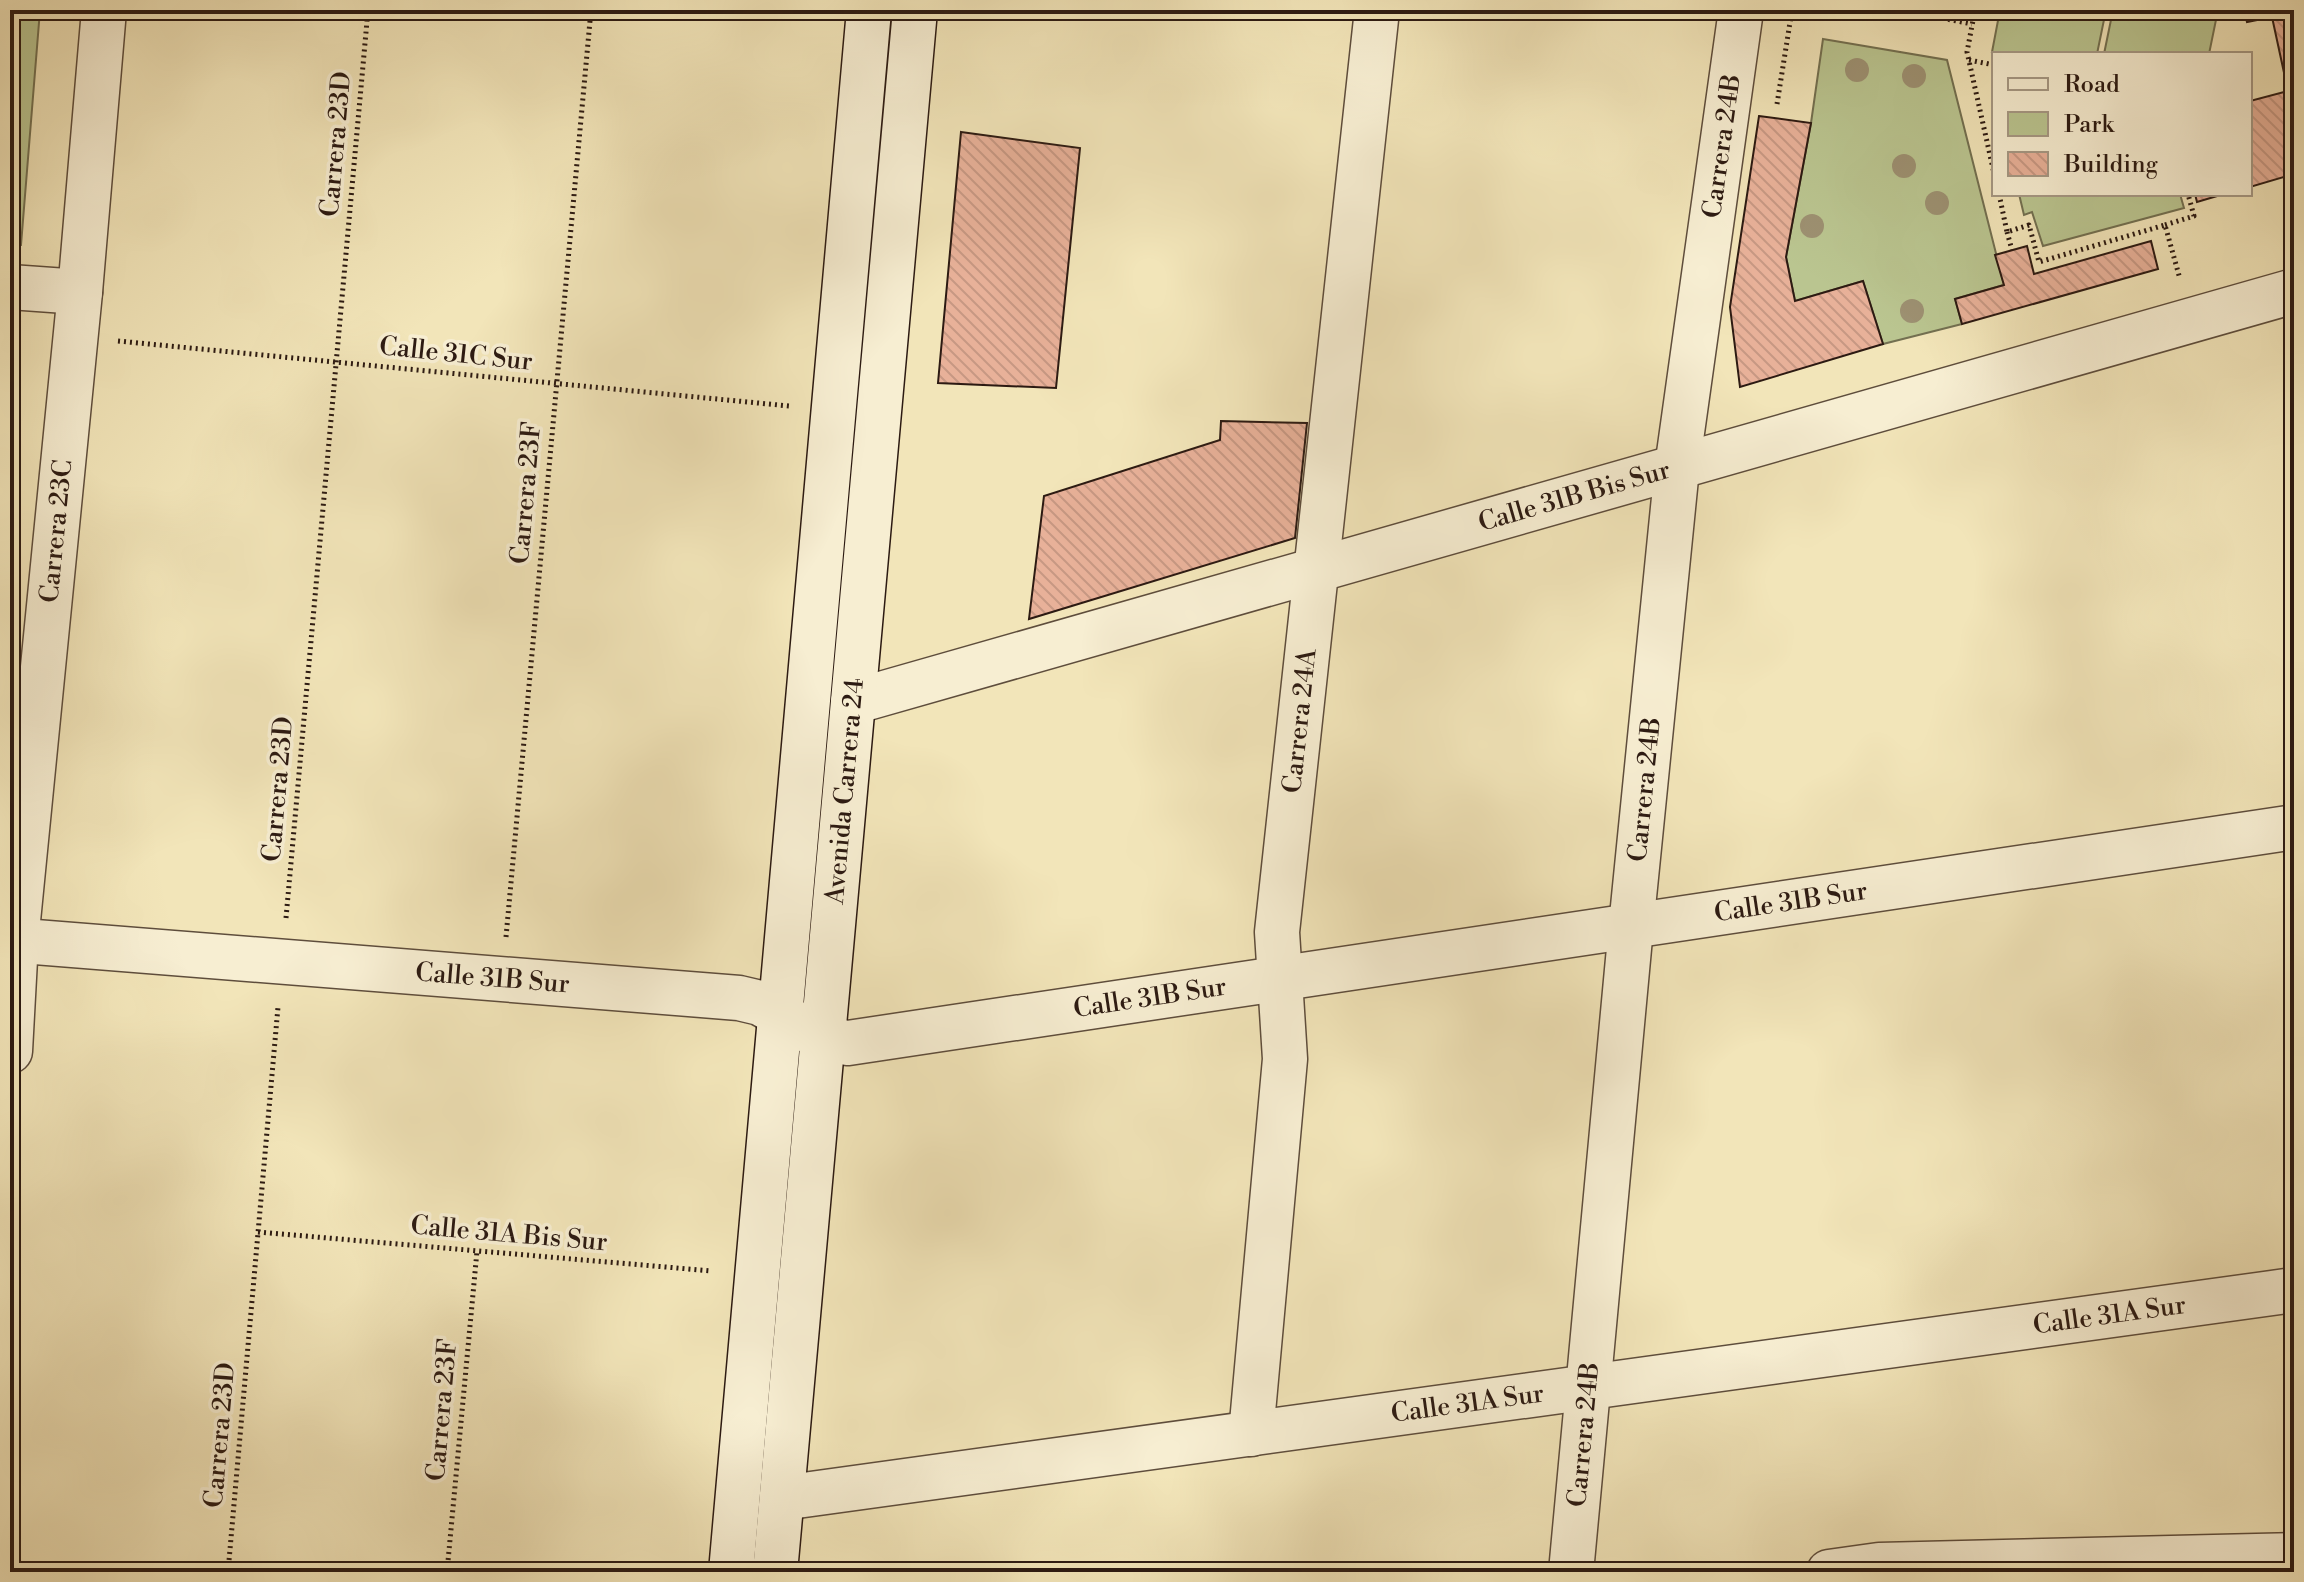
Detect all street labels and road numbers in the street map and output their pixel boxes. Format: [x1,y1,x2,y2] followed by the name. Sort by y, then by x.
[314,70,358,218] street label: Carrera 23D
[1696,72,1748,220] street label: Carrera 24B
[378,330,534,378] street label: Calle 31C Sur
[504,420,548,566] street label: Carrera 23F
[1475,454,1674,539] street label: Calle 31B Bis Sur
[33,458,79,604] street label: Carrera 23C
[1276,646,1324,795] street label: Carrera 24A
[819,677,871,907] street label: Avenida Carrera 24
[256,715,300,863] street label: Carrera 23D
[1622,716,1668,863] street label: Carrera 24B
[1712,875,1870,929] street label: Calle 31B Sur
[414,956,571,1000] street label: Calle 31B Sur
[1071,971,1229,1025] street label: Calle 31B Sur
[409,1209,609,1259] street label: Calle 31A Bis Sur
[2031,1289,2188,1342] street label: Calle 31A Sur
[420,1337,464,1483] street label: Carrera 23F
[198,1361,242,1509] street label: Carrera 23D
[1561,1361,1606,1508] street label: Carrera 24B
[1389,1377,1546,1430] street label: Calle 31A Sur

